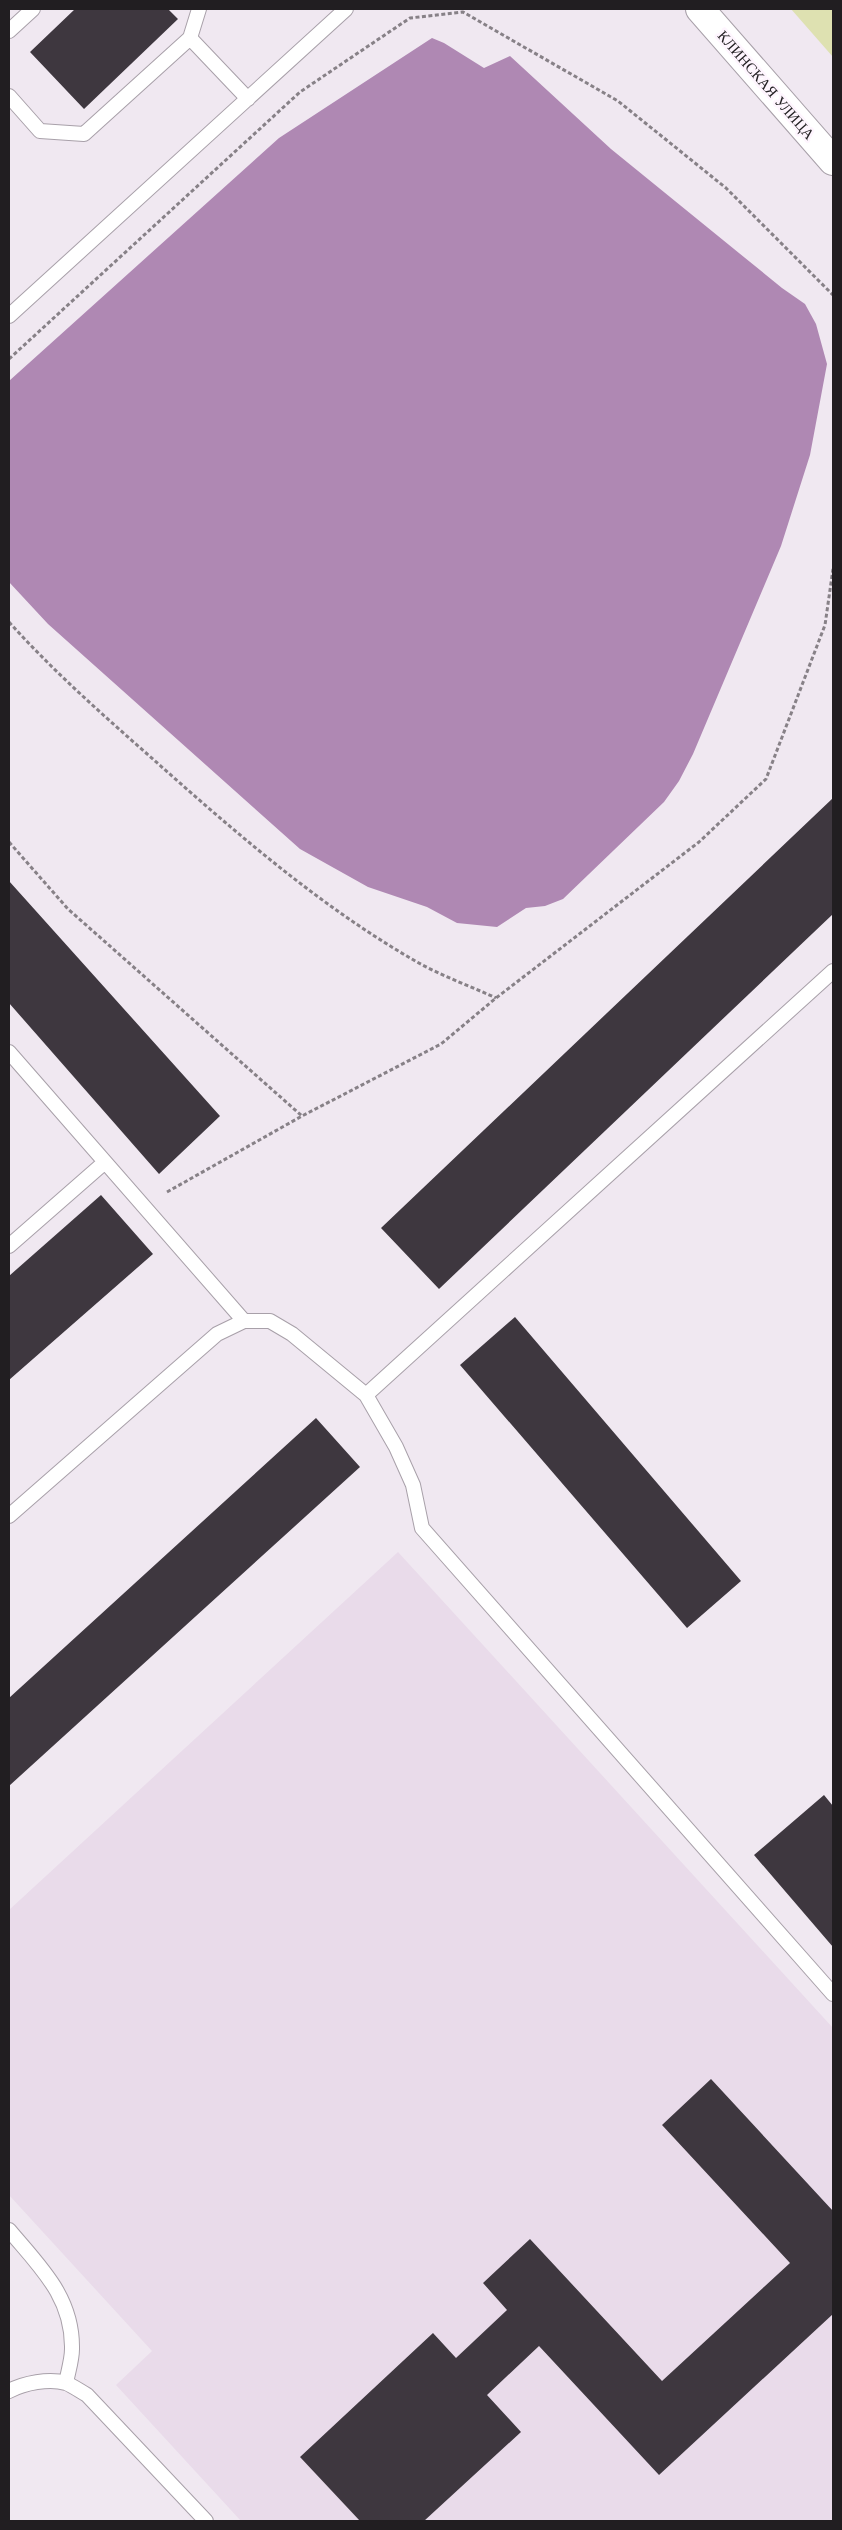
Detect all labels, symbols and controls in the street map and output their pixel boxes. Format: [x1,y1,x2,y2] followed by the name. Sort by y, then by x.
[714,26,819,143] street label: КЛИНСКАЯ УЛИЦА

